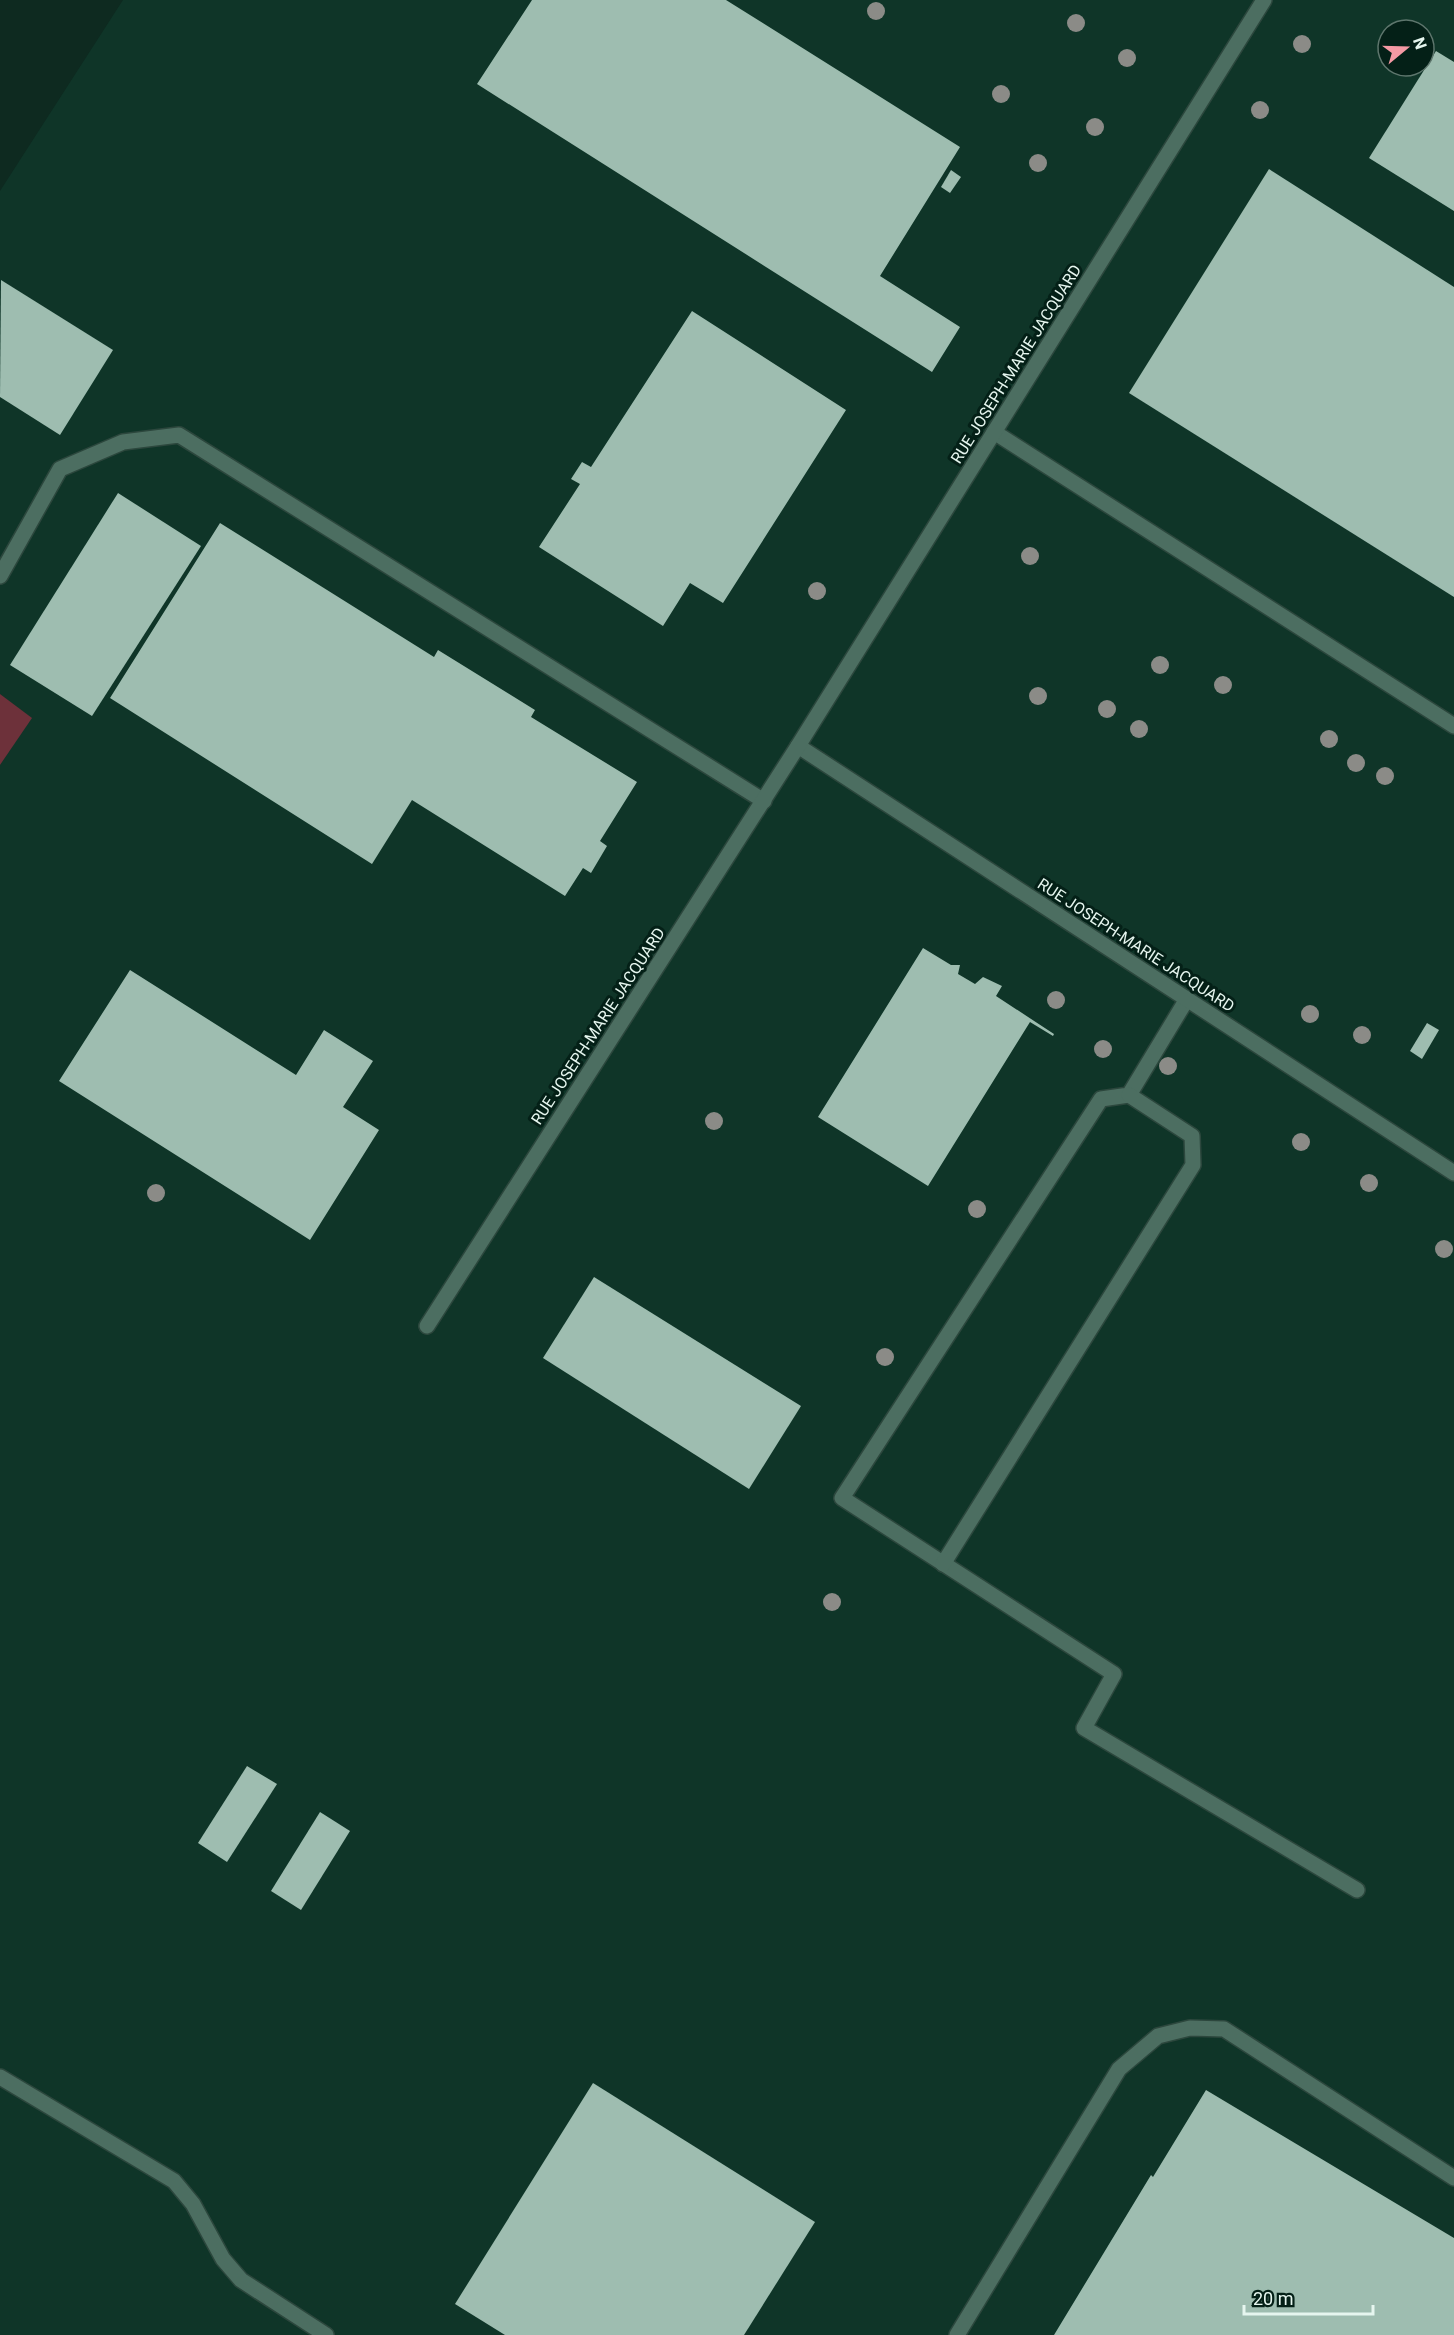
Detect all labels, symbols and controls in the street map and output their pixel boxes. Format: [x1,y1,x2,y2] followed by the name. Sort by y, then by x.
[1376,18,1436,78] north arrow
[1409,35,1431,52] text: N
[947,261,1085,467] street label: RUE JOSEPH-MARIE JACQUARD
[1034,874,1238,1016] street label: RUE JOSEPH-MARIE JACQUARD
[527,924,669,1128] street label: RUE JOSEPH-MARIE JACQUARD
[1244,2278,1373,2316] scale bar
[1253,2288,1293,2309] text: 20 m

